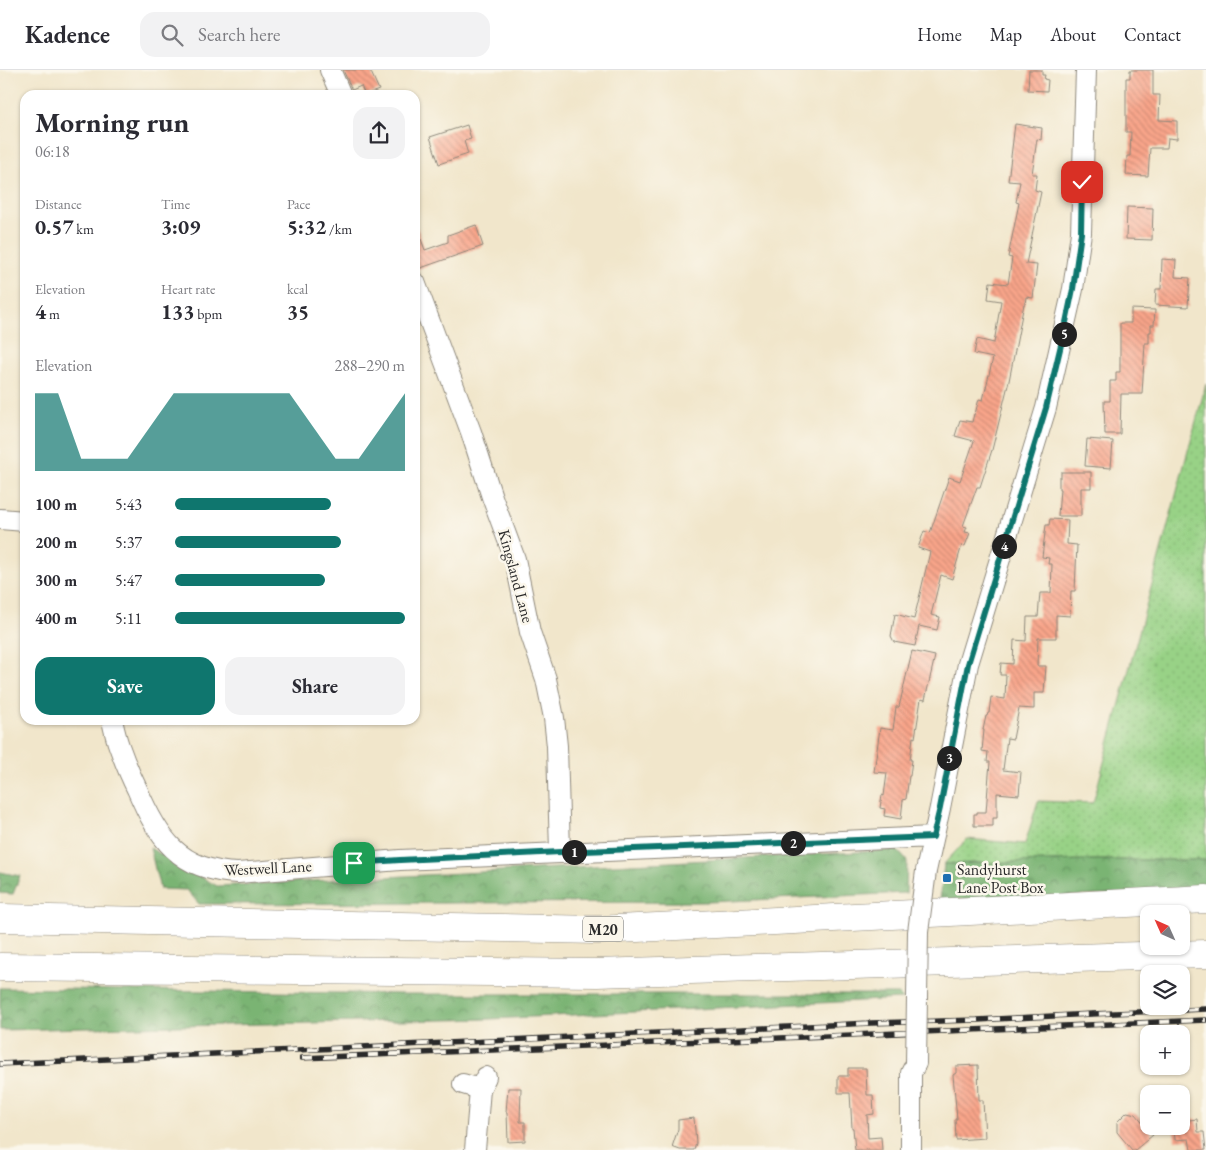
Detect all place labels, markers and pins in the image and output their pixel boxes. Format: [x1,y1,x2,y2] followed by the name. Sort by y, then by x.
[1061,161,1103,203] pin
[1052,322,1076,346] pin: 5
[992,534,1016,558] pin: 4
[936,746,962,770] pin: 3
[780,830,806,856] pin: 2
[562,840,586,864] pin: 1
[333,842,375,884] pin
[957,859,1044,898] place label: Sandyhurst Lane Post Box
[941,872,953,884] marker: Sandyhurst Lane Post Box

